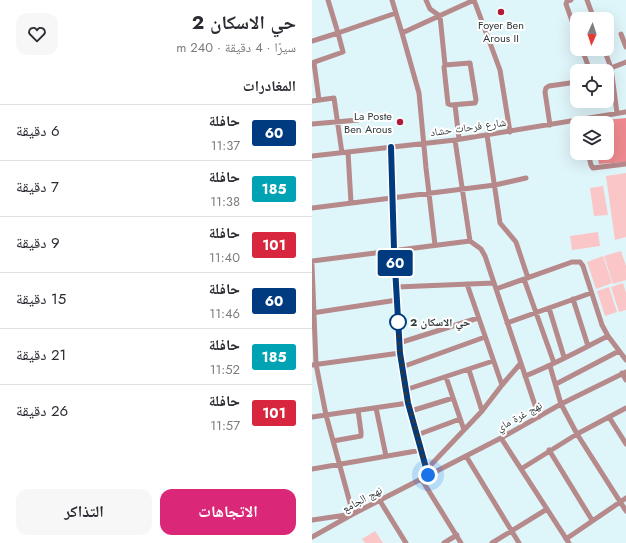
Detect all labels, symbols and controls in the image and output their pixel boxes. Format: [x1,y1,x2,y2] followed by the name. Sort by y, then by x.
[496,7,506,17] marker: Foyer Ben Arous II
[192,9,296,36] text: حي الاسكان 2
[570,12,614,56] north arrow
[570,12,614,160] map controls
[16,13,58,55] button: heart
[478,17,524,46] place label: Foyer Ben Arous II
[176,38,296,57] text: سيرًا · 4 دقيقة · 240 m
[570,64,614,108] button: locate
[243,75,296,97] text: المغادرات
[344,108,393,137] place label: La Poste Ben Arous
[209,110,240,132] text: حافلة
[429,114,507,140] street label: شارع فرحات حشاد
[570,116,614,160] button: layers
[395,117,405,127] marker: La Poste Ben Arous
[16,120,60,142] text: 6 دقيقة
[265,123,283,143] text: 60
[211,136,240,155] text: 11:37
[209,166,240,188] text: حافلة
[16,176,59,198] text: 7 دقيقة
[262,179,286,199] text: 185
[210,192,240,211] text: 11:38
[209,222,240,244] text: حافلة
[16,232,60,254] text: 9 دقيقة
[262,235,286,255] text: 101
[209,248,240,267] text: 11:40
[377,250,413,276] line badge: 60
[386,253,404,273] text: 60
[209,278,240,300] text: حافلة
[16,288,66,310] text: 15 دقيقة
[265,291,283,311] text: 60
[209,304,240,323] text: 11:46
[389,313,407,331] marker: حي الاسكان 2
[410,314,470,331] place label: حي الاسكان 2
[209,334,240,356] text: حافلة
[16,344,66,366] text: 21 دقيقة
[262,347,286,367] text: 185
[210,360,240,379] text: 11:52
[209,390,240,412] text: حافلة
[493,397,545,436] street label: نهج غرة ماي
[16,400,68,422] text: 26 دقيقة
[262,403,286,423] text: 101
[210,416,240,435] text: 11:57
[418,465,438,485] your location
[339,482,385,516] street label: نهج الجامع
[16,489,152,535] button: التذاكر
[160,489,296,535] button: الاتجاهات

